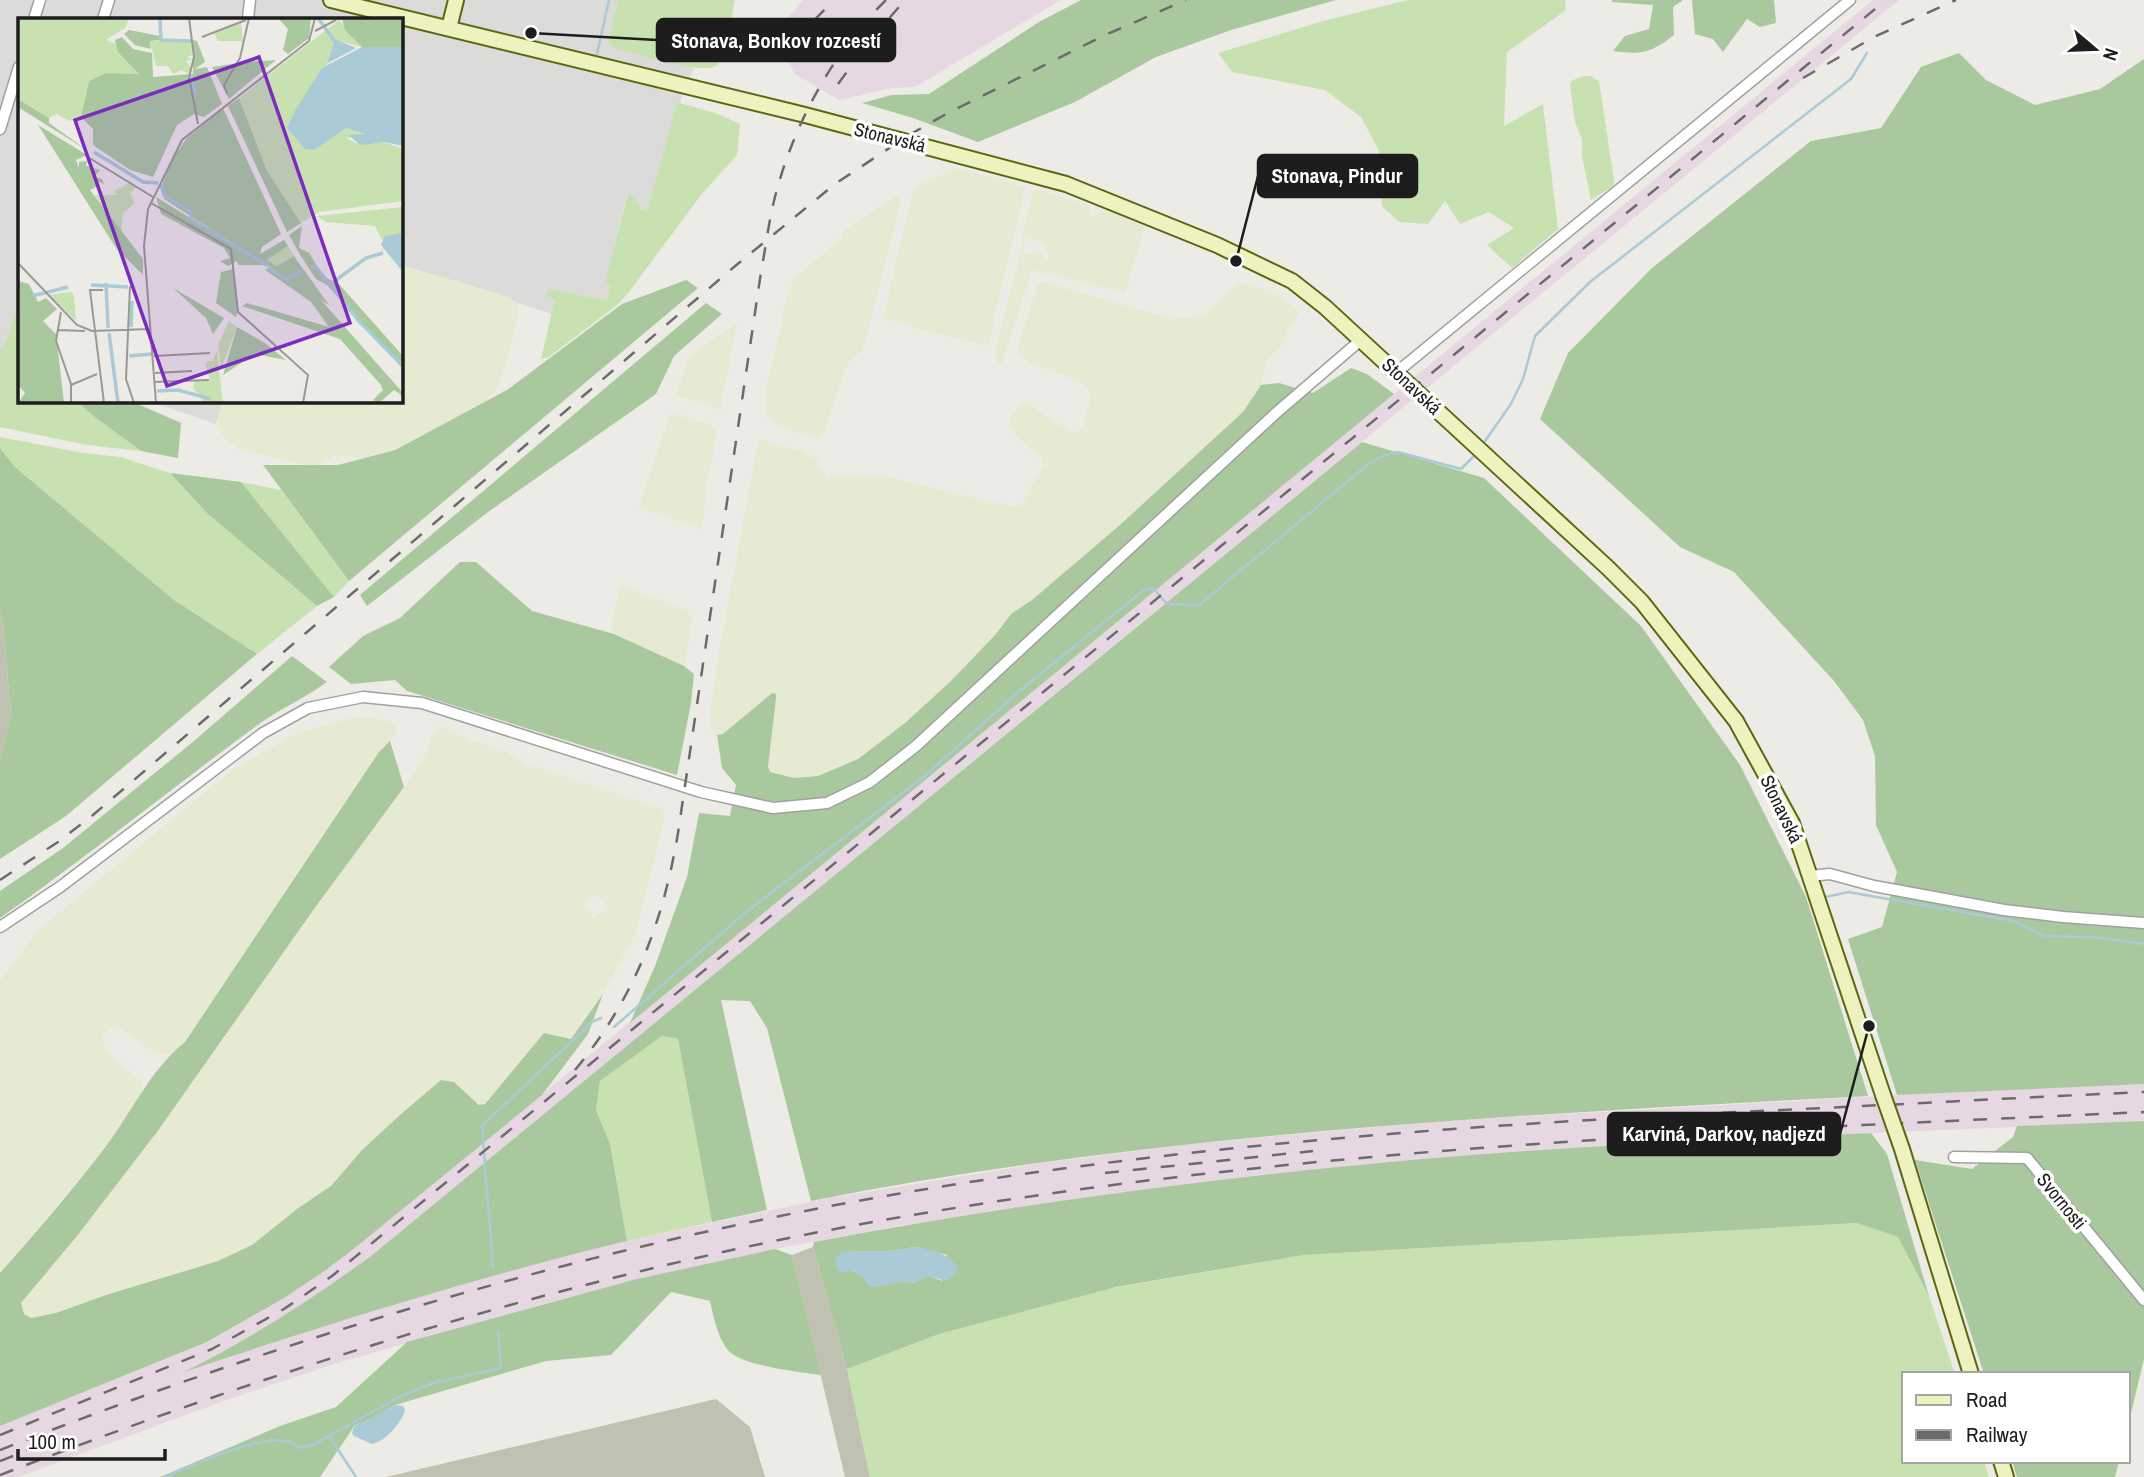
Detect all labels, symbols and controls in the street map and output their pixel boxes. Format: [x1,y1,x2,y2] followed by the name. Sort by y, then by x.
[2060,14,2130,84] north arrow
[18,18,402,402] inset map
[657,19,895,61] callout: Stonava, Bonkov rozcestí
[671,26,882,55] text: Stonava, Bonkov rozcestí
[2097,45,2125,64] text: N
[852,116,929,158] street label: Stonavská
[1258,155,1417,197] callout: Stonava, Pindur
[1271,161,1403,190] text: Stonava, Pindur
[1377,352,1448,421] street label: Stonavská
[1754,771,1810,848] street label: Stonavská
[1608,1113,1840,1155] callout: Karviná, Darkov, nadjezd
[1622,1119,1826,1148] text: Karviná, Darkov, nadjezd
[2031,1167,2093,1235] street label: Svornosti
[1902,1372,2130,1463] legend
[1966,1385,2007,1414] text: Road
[18,1418,164,1462] scale bar
[1966,1420,2028,1449] text: Railway
[28,1427,76,1456] text: 100 m

